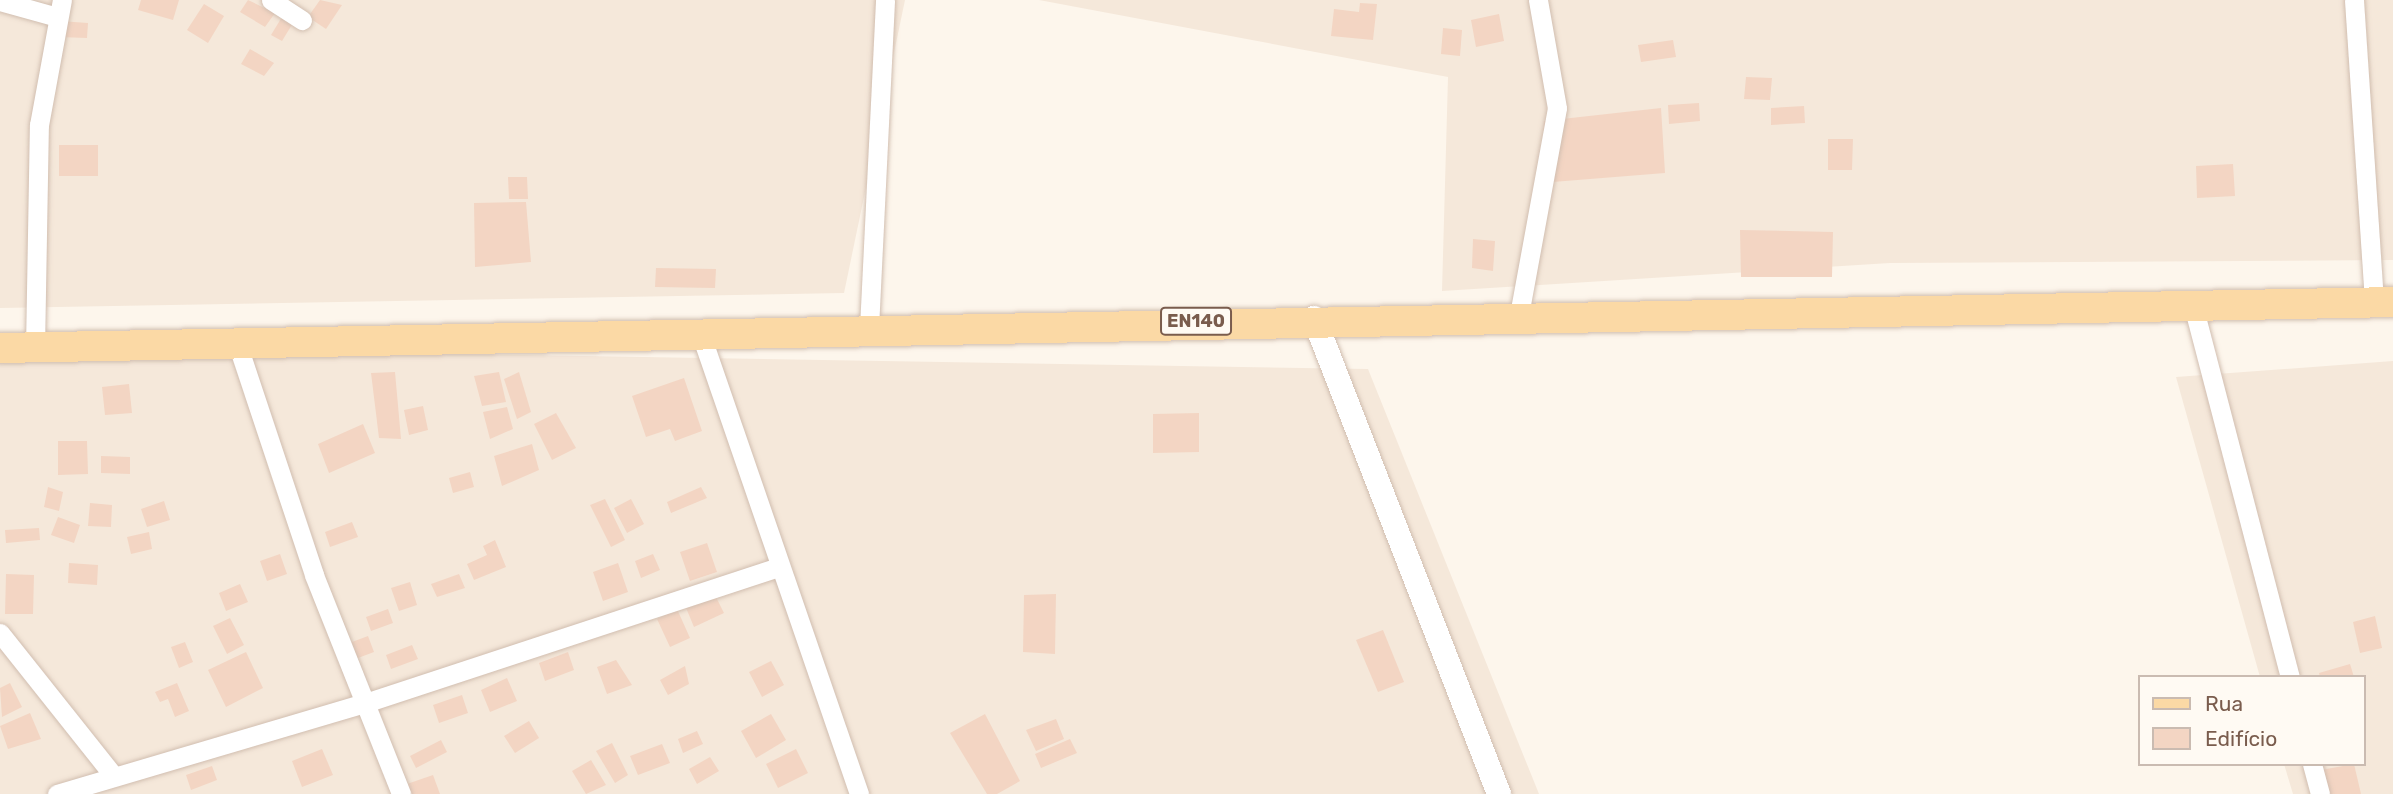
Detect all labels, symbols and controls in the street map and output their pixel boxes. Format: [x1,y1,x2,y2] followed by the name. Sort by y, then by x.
[1159,306,1233,335] road number: EN140
[2138,675,2365,766] legend
[2205,691,2243,716] text: Rua
[2205,726,2277,751] text: Edifício

